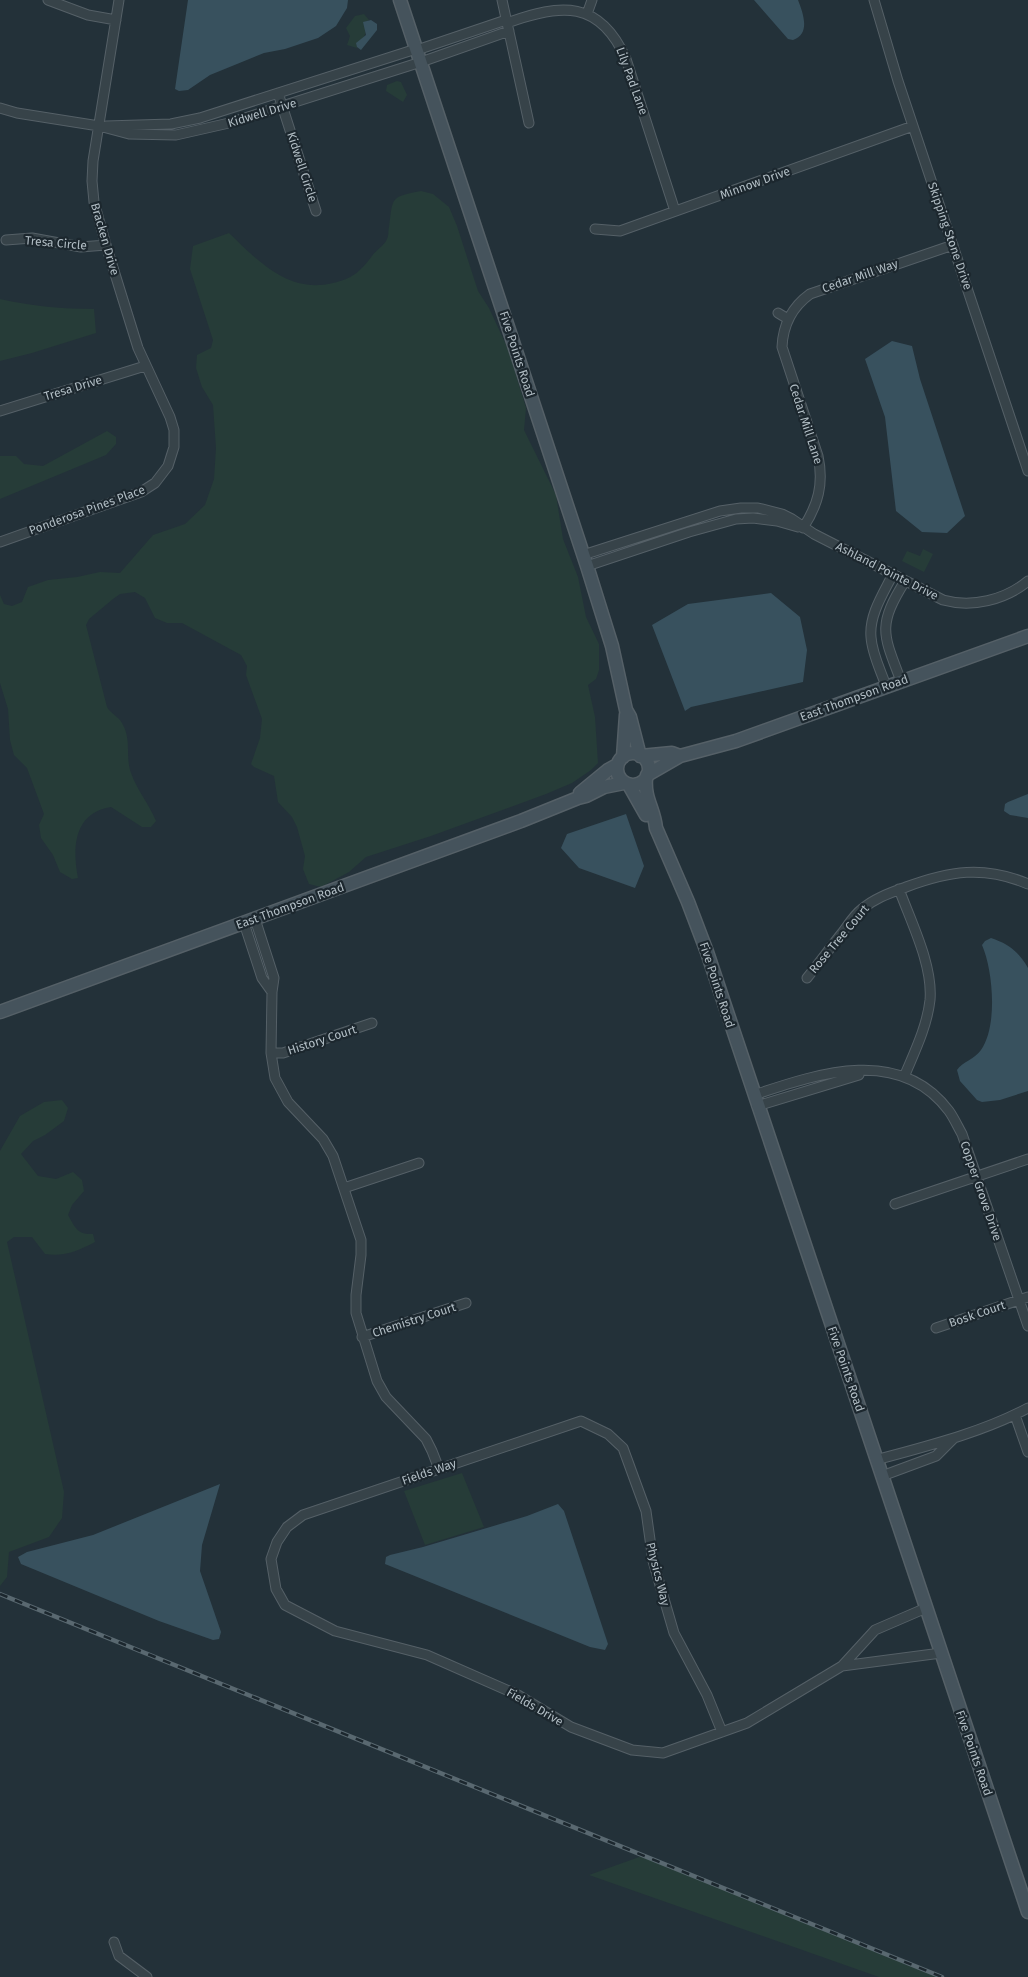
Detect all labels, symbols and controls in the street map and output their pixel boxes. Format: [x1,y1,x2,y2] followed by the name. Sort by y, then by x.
[613,45,651,117] street label: Lily Pad Lane
[226,96,298,130] street label: Kidwell Drive
[284,130,320,204] street label: Kidwell Circle
[718,164,792,202] street label: Minnow Drive
[925,180,975,292] street label: Skipping Stone Drive
[88,201,122,277] street label: Bracken Drive
[25,233,87,253] street label: Tresa Circle
[820,256,900,296] street label: Cedar Mill Way
[497,309,537,399] street label: Five Points Road
[42,373,104,403] street label: Tresa Drive
[786,382,826,466] street label: Cedar Mill Lane
[27,482,147,538] street label: Ponderosa Pines Place
[834,539,940,603] street label: Ashland Pointe Drive
[798,672,910,724] street label: East Thompson Road
[234,880,346,932] street label: East Thompson Road
[806,901,872,976] street label: Rose Tree Court
[697,940,737,1030] street label: Five Points Road
[286,1022,359,1058] street label: History Court
[957,1139,1005,1243] street label: Copper Grove Drive
[947,1298,1008,1330] street label: Bosk Court
[370,1300,458,1340] street label: Chemistry Court
[825,1325,867,1413] street label: Five Points Road
[400,1456,458,1488] street label: Fields Way
[643,1541,673,1607] street label: Physics Way
[504,1685,566,1729] street label: Fields Drive
[953,1709,995,1797] street label: Five Points Road

